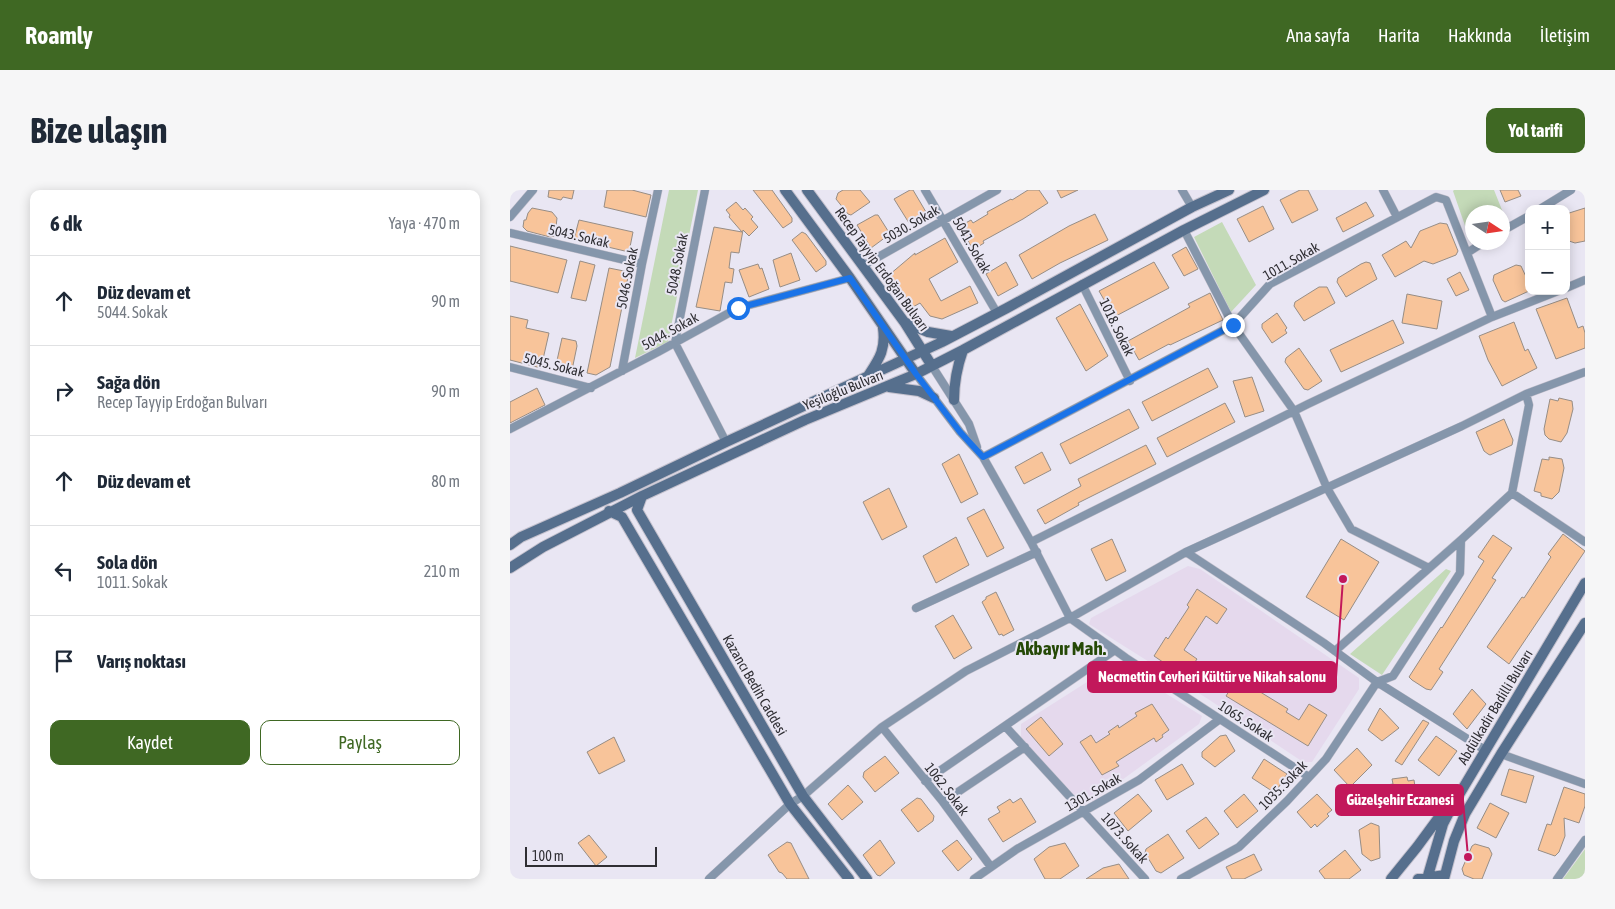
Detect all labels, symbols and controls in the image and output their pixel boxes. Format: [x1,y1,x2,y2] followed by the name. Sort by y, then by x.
[25,22,93,49] text: Roamly
[1286,25,1350,46] text: Ana sayfa
[1378,25,1420,46] text: Harita
[1448,25,1512,46] text: Hakkında
[1540,25,1590,46] text: İletişim
[1486,108,1585,153] button: Yol tarifi
[30,110,167,150] text: Bize ulaşın
[880,202,942,246] street label: 5030. Sokak
[832,204,932,334] street label: Recep Tayyip Erdoğan Bulvarı
[1465,205,1510,250] north arrow
[1525,205,1570,295] map controls
[1525,205,1570,250] button: +
[50,211,82,235] text: 6 dk
[388,214,460,232] text: Yaya · 470 m
[950,214,994,276] street label: 5041. Sokak
[547,221,611,251] street label: 5043. Sokak
[663,232,691,296] street label: 5048. Sokak
[1260,239,1322,283] street label: 1011. Sokak
[613,246,641,310] street label: 5046. Sokak
[1525,250,1570,295] button: −
[97,281,191,303] text: Düz devam et
[50,287,78,315] icon: ahead
[431,292,460,310] text: 90 m
[1096,296,1138,358] street label: 1018. Sokak
[727,297,750,320] route start
[97,303,168,321] text: 5044. Sokak
[639,309,701,353] street label: 5044. Sokak
[1222,314,1245,337] route end
[522,350,586,380] street label: 5045. Sokak
[801,367,885,413] street label: Yeşiloğlu Bulvarı
[97,371,160,393] text: Sağa dön
[50,377,78,405] icon: right
[431,382,460,400] text: 90 m
[97,393,267,411] text: Recep Tayyip Erdoğan Bulvarı
[50,467,78,495] icon: ahead
[97,470,191,492] text: Düz devam et
[431,472,460,490] text: 80 m
[97,551,158,573] text: Sola dön
[50,557,78,585] icon: left
[424,562,460,580] text: 210 m
[97,573,168,591] text: 1011. Sokak
[720,632,790,738] street label: Kazancı Bedih Caddesi
[1015,637,1107,659] district label: Akbayır Mah.
[50,647,78,675] icon: arrive
[1454,647,1536,767] street label: Abdülkadir Badilli Bulvarı
[97,650,186,672] text: Varış noktası
[1088,662,1336,692] callout: Necmettin Cevheri Kültür ve Nikah salonu
[1098,668,1326,685] text: Necmettin Cevheri Kültür ve Nikah salonu
[1216,697,1276,745] street label: 1065. Sokak
[50,720,250,765] button: Kaydet
[260,720,460,765] button: Paylaş
[1256,757,1310,813] street label: 1035. Sokak
[922,760,972,818] street label: 1062. Sokak
[1062,770,1124,814] street label: 1301. Sokak
[1336,785,1463,815] callout: Güzelşehir Eczanesi
[1346,791,1454,808] text: Güzelşehir Eczanesi
[1098,810,1152,866] street label: 1073. Sokak
[525,844,658,867] scale bar
[532,848,564,864] text: 100 m

